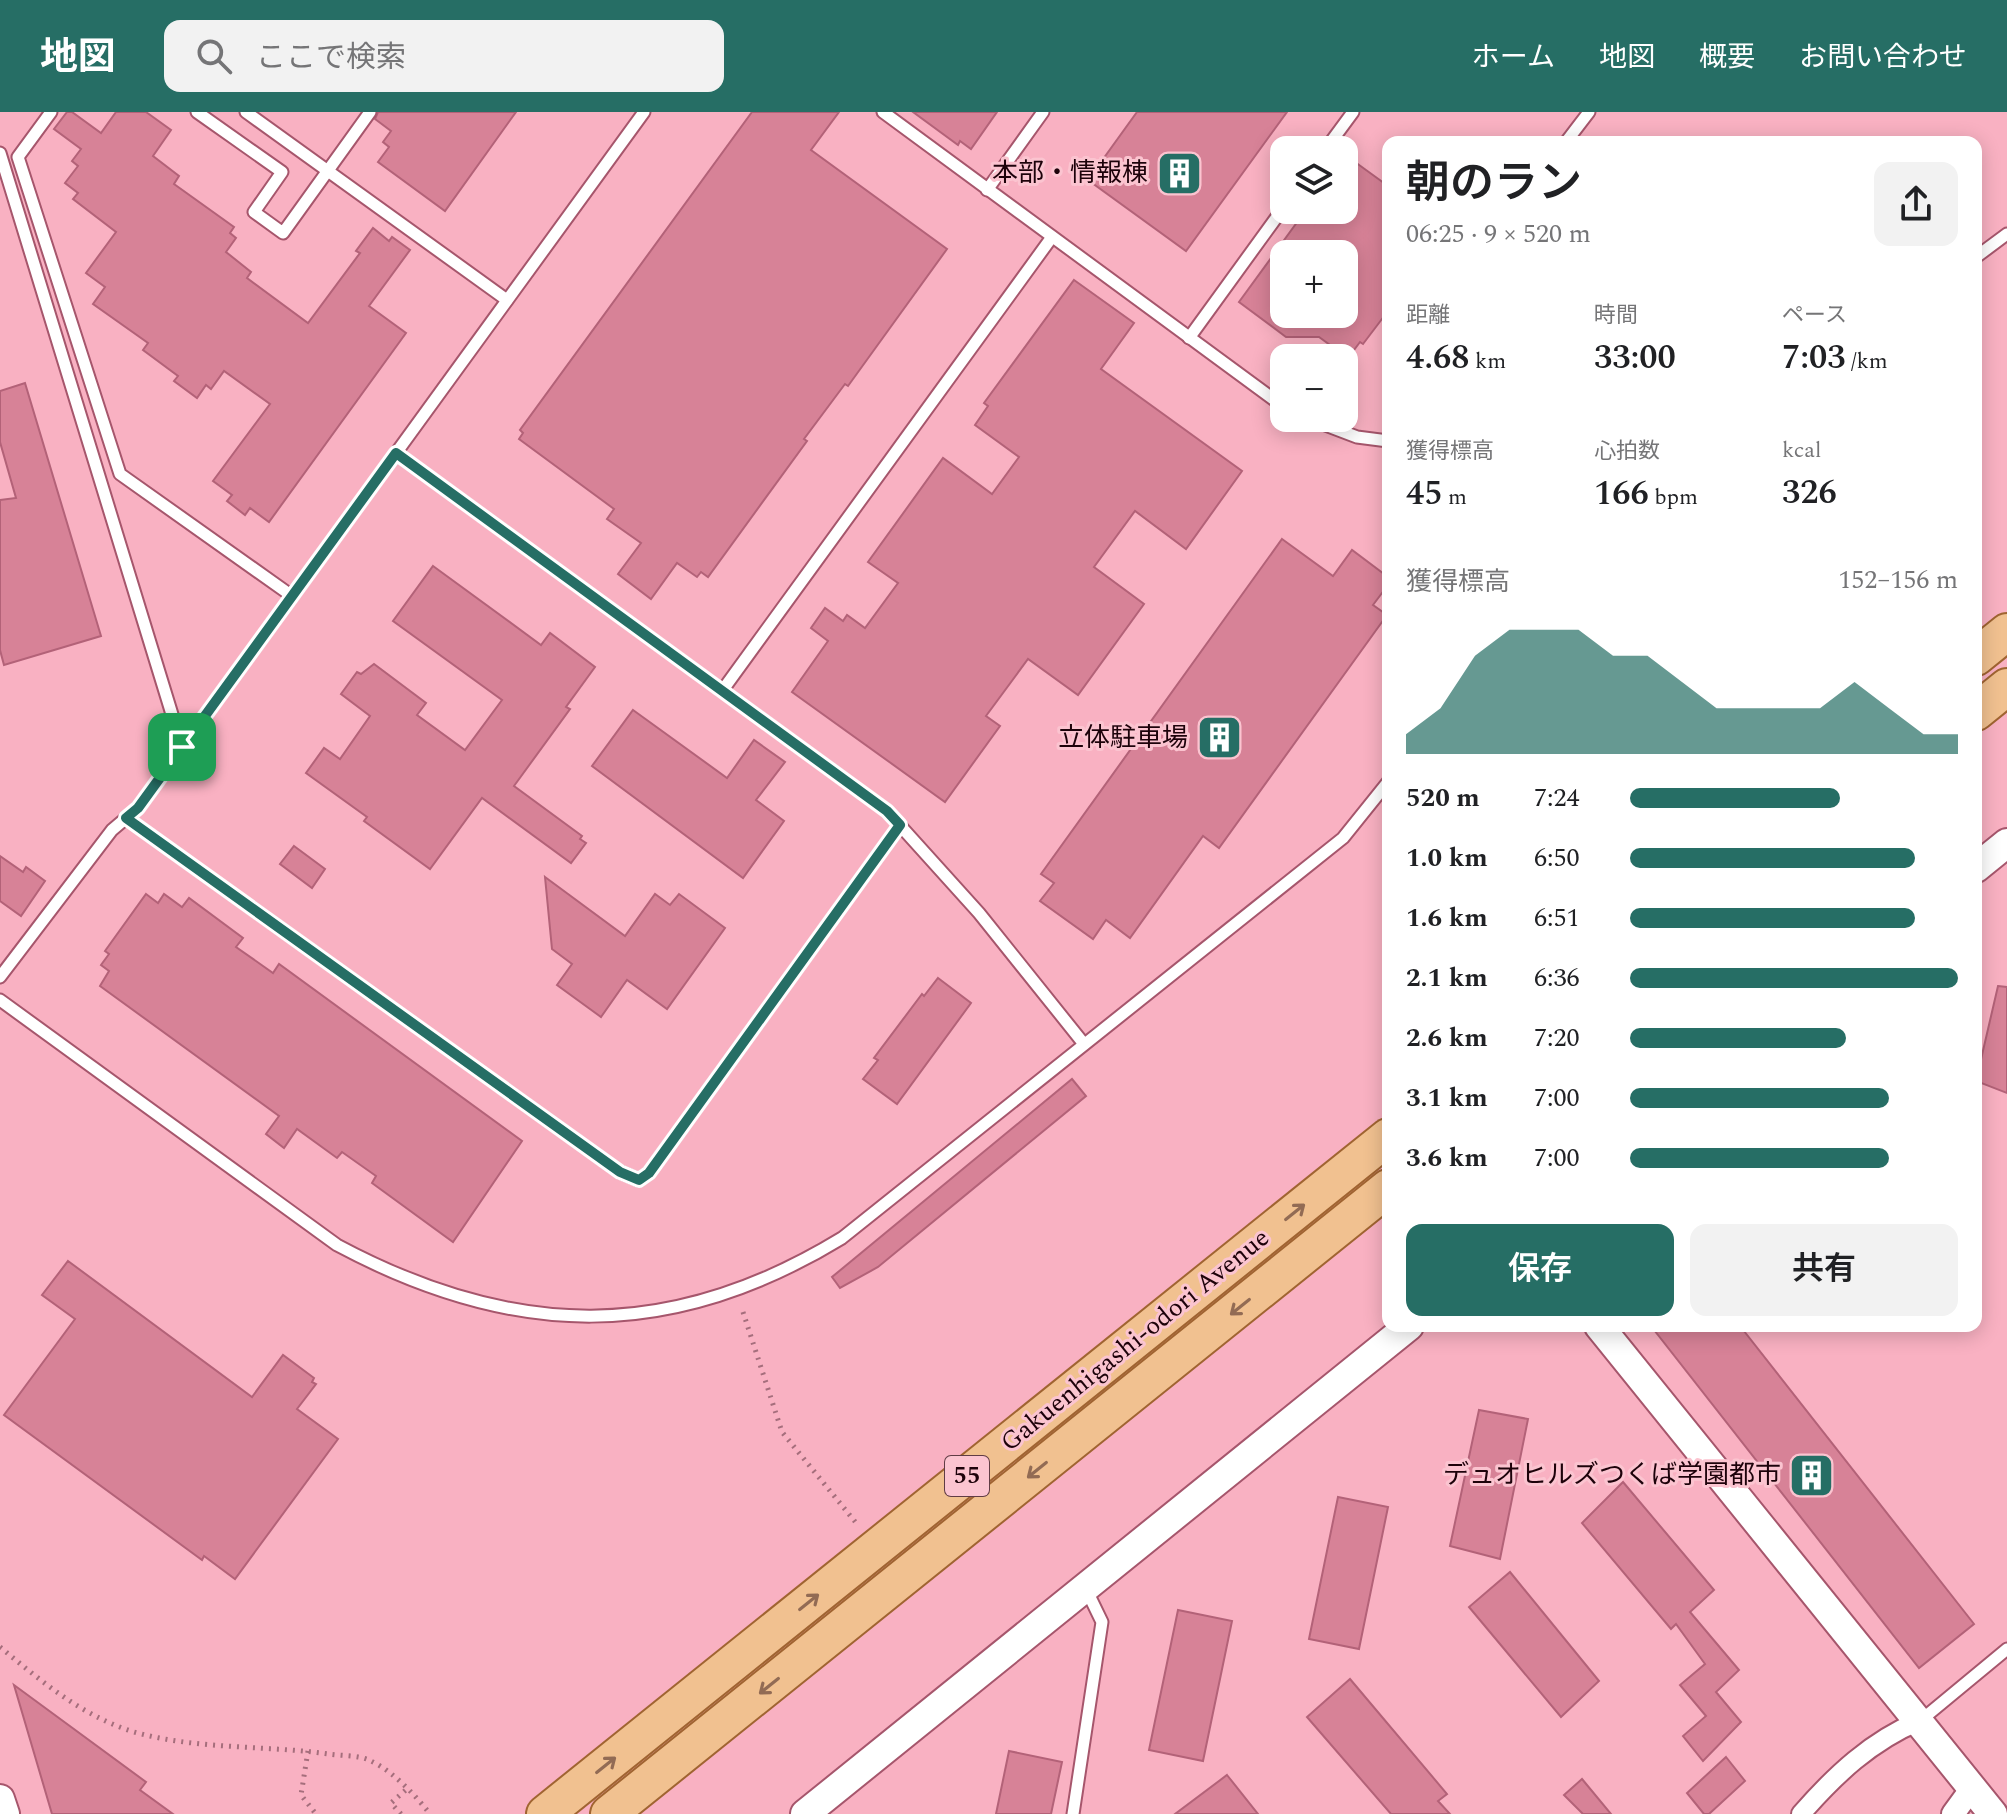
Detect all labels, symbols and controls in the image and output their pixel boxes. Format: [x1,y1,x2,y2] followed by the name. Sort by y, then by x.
[164,20,724,92] search box
[40,29,116,87] text: 地図
[192,34,236,78] icon: search
[256,35,406,81] text: ここで検索
[1472,36,1555,79] text: ホーム
[1599,36,1655,79] text: 地図
[1699,36,1755,79] text: 概要
[1799,36,1967,79] text: お問い合わせ
[1270,136,1358,432] map controls
[1270,136,1358,224] button: layers
[1155,149,1203,197] building icon: 本部・情報棟
[1406,150,1582,217] text: 朝のラン
[992,153,1148,193] place label: 本部・情報棟
[1874,162,1958,246] button: share
[1406,214,1591,254] text: 06:25 · 9 × 520 m
[1270,240,1358,328] button: +
[1406,299,1450,332] text: 距離
[1594,299,1638,332] text: 時間
[1782,299,1847,332] text: ペース
[1406,332,1470,384] text: 4.68
[1594,332,1676,384] text: 33:00
[1782,332,1846,384] text: 7:03
[1270,344,1358,432] button: −
[1470,345,1506,378] text: km
[1846,345,1888,378] text: /km
[1782,434,1822,467] text: kcal
[1406,435,1494,468] text: 獲得標高
[1594,435,1660,468] text: 心拍数
[1782,467,1837,519] text: 326
[1406,468,1442,520] text: 45
[1594,468,1649,520] text: 166
[1442,481,1467,514] text: m
[1649,481,1698,514] text: bpm
[1838,560,1958,600] text: 152–156 m
[1406,562,1510,602] text: 獲得標高
[148,713,216,781] pin
[1195,714,1243,762] building icon: 立体駐車場
[1058,718,1188,758] place label: 立体駐車場
[160,725,204,769] icon: arrive
[1406,778,1480,818] text: 520 m
[1534,778,1580,818] text: 7:24
[1406,838,1488,878] text: 1.0 km
[1534,838,1580,878] text: 6:50
[1406,898,1488,938] text: 1.6 km
[1534,898,1580,938] text: 6:51
[1406,958,1488,998] text: 2.1 km
[1534,958,1580,998] text: 6:36
[1406,1018,1488,1058] text: 2.6 km
[1534,1018,1580,1058] text: 7:20
[1406,1078,1488,1118] text: 3.1 km
[1534,1078,1580,1118] text: 7:00
[1406,1138,1488,1178] text: 3.6 km
[1534,1138,1580,1178] text: 7:00
[1285,1203,1306,1221] one-way arrow
[992,1218,1278,1462] street label: Gakuenhigashi-odori Avenue
[1406,1224,1674,1316] button: 保存
[1690,1224,1958,1316] button: 共有
[1230,1298,1251,1316] one-way arrow
[1788,1451,1836,1499] building icon: デュオヒルズつくば学園都市
[1443,1455,1781,1495] place label: デュオヒルズつくば学園都市
[945,1456,989,1496] road number: 55
[1027,1461,1048,1479] one-way arrow
[798,1594,819,1611] one-way arrow
[759,1677,780,1694] one-way arrow
[595,1756,616,1774] one-way arrow

